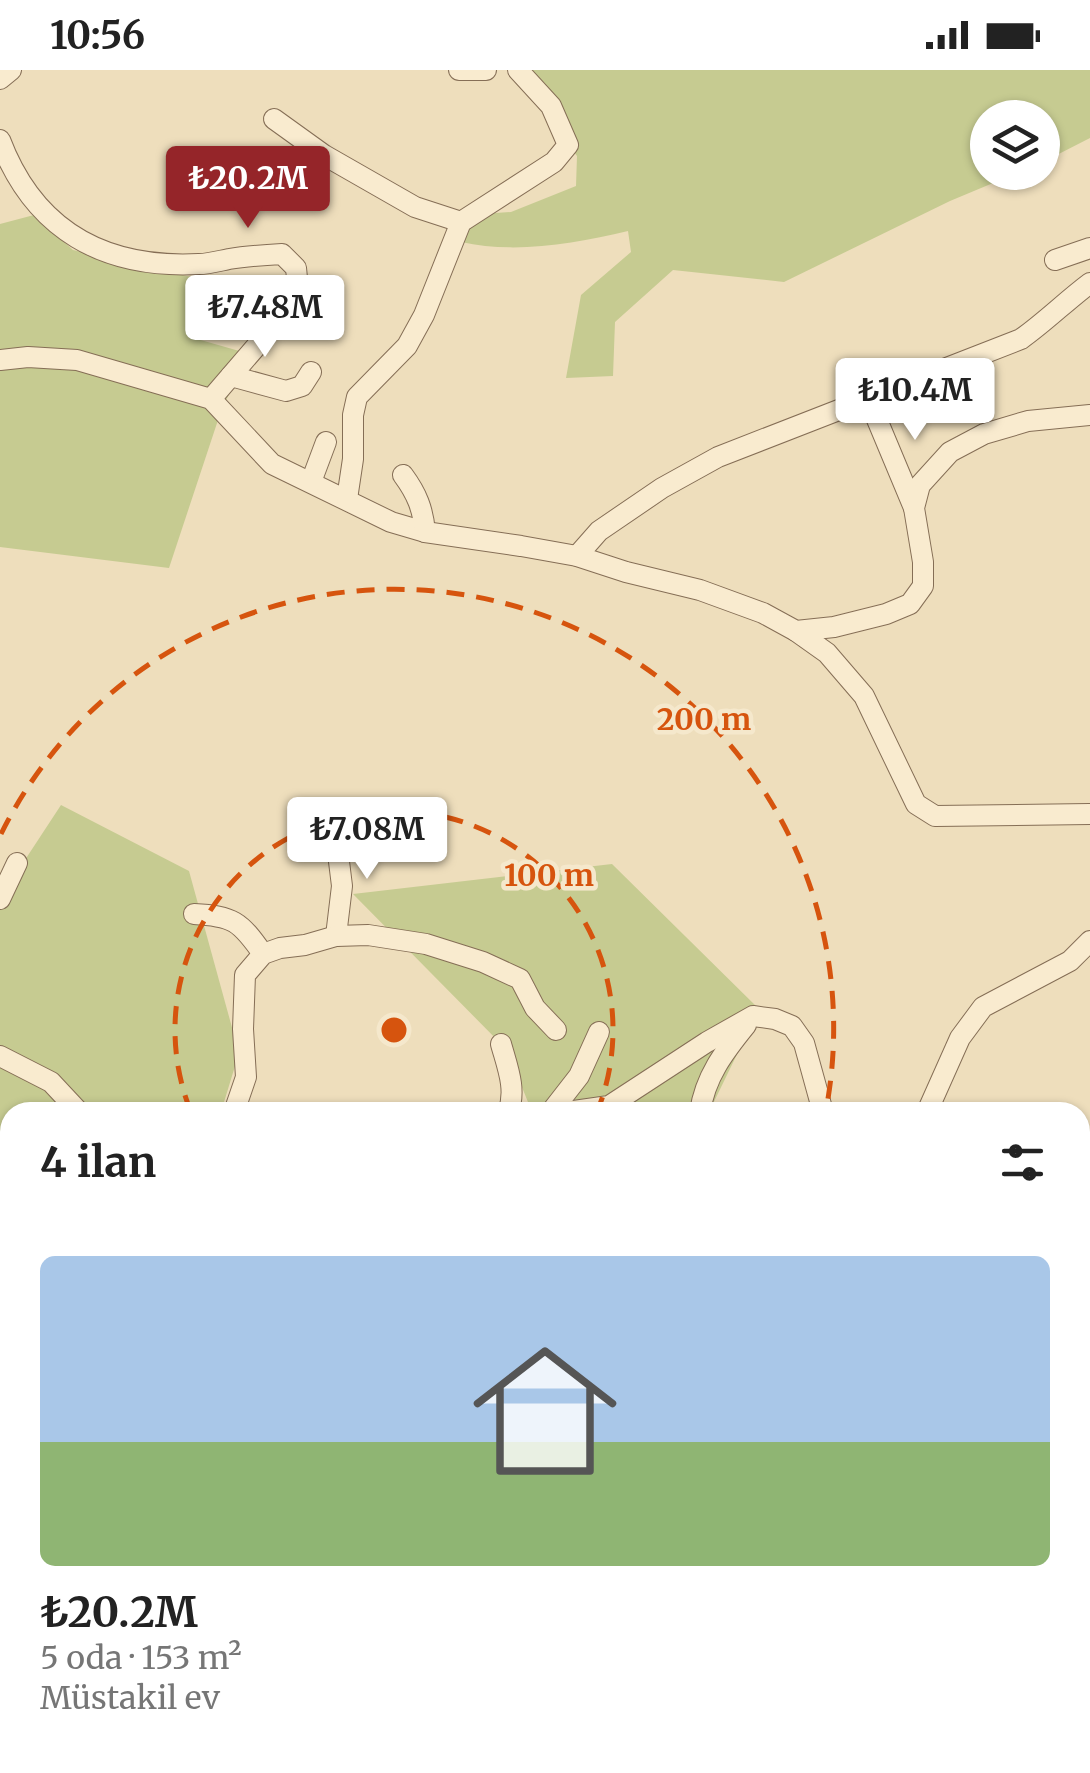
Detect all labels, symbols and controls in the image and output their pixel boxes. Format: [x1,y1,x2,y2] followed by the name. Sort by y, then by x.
[50,12,145,59] text: 10:56
[970,100,1060,190] map controls
[970,100,1060,190] button: layers
[167,146,329,231] pin: ₺20.2M
[188,158,308,198] text: ₺20.2M
[184,275,346,360] pin: ₺7.48M
[207,287,323,327] text: ₺7.48M
[834,358,996,443] pin: ₺10.4M
[858,370,972,410] text: ₺10.4M
[657,700,751,738] text: 200 m
[286,797,448,882] pin: ₺7.08M
[309,809,425,849] text: ₺7.08M
[504,856,594,894] text: 100 m
[376,1012,412,1048] centre of rings
[995,1135,1050,1190] icon: filters
[40,1136,156,1188] text: 4 ilan
[455,1321,635,1501] icon: home
[40,1586,198,1638] text: ₺20.2M
[40,1638,242,1678] text: 5 oda · 153 m²
[40,1678,220,1718] text: Müstakil ev

